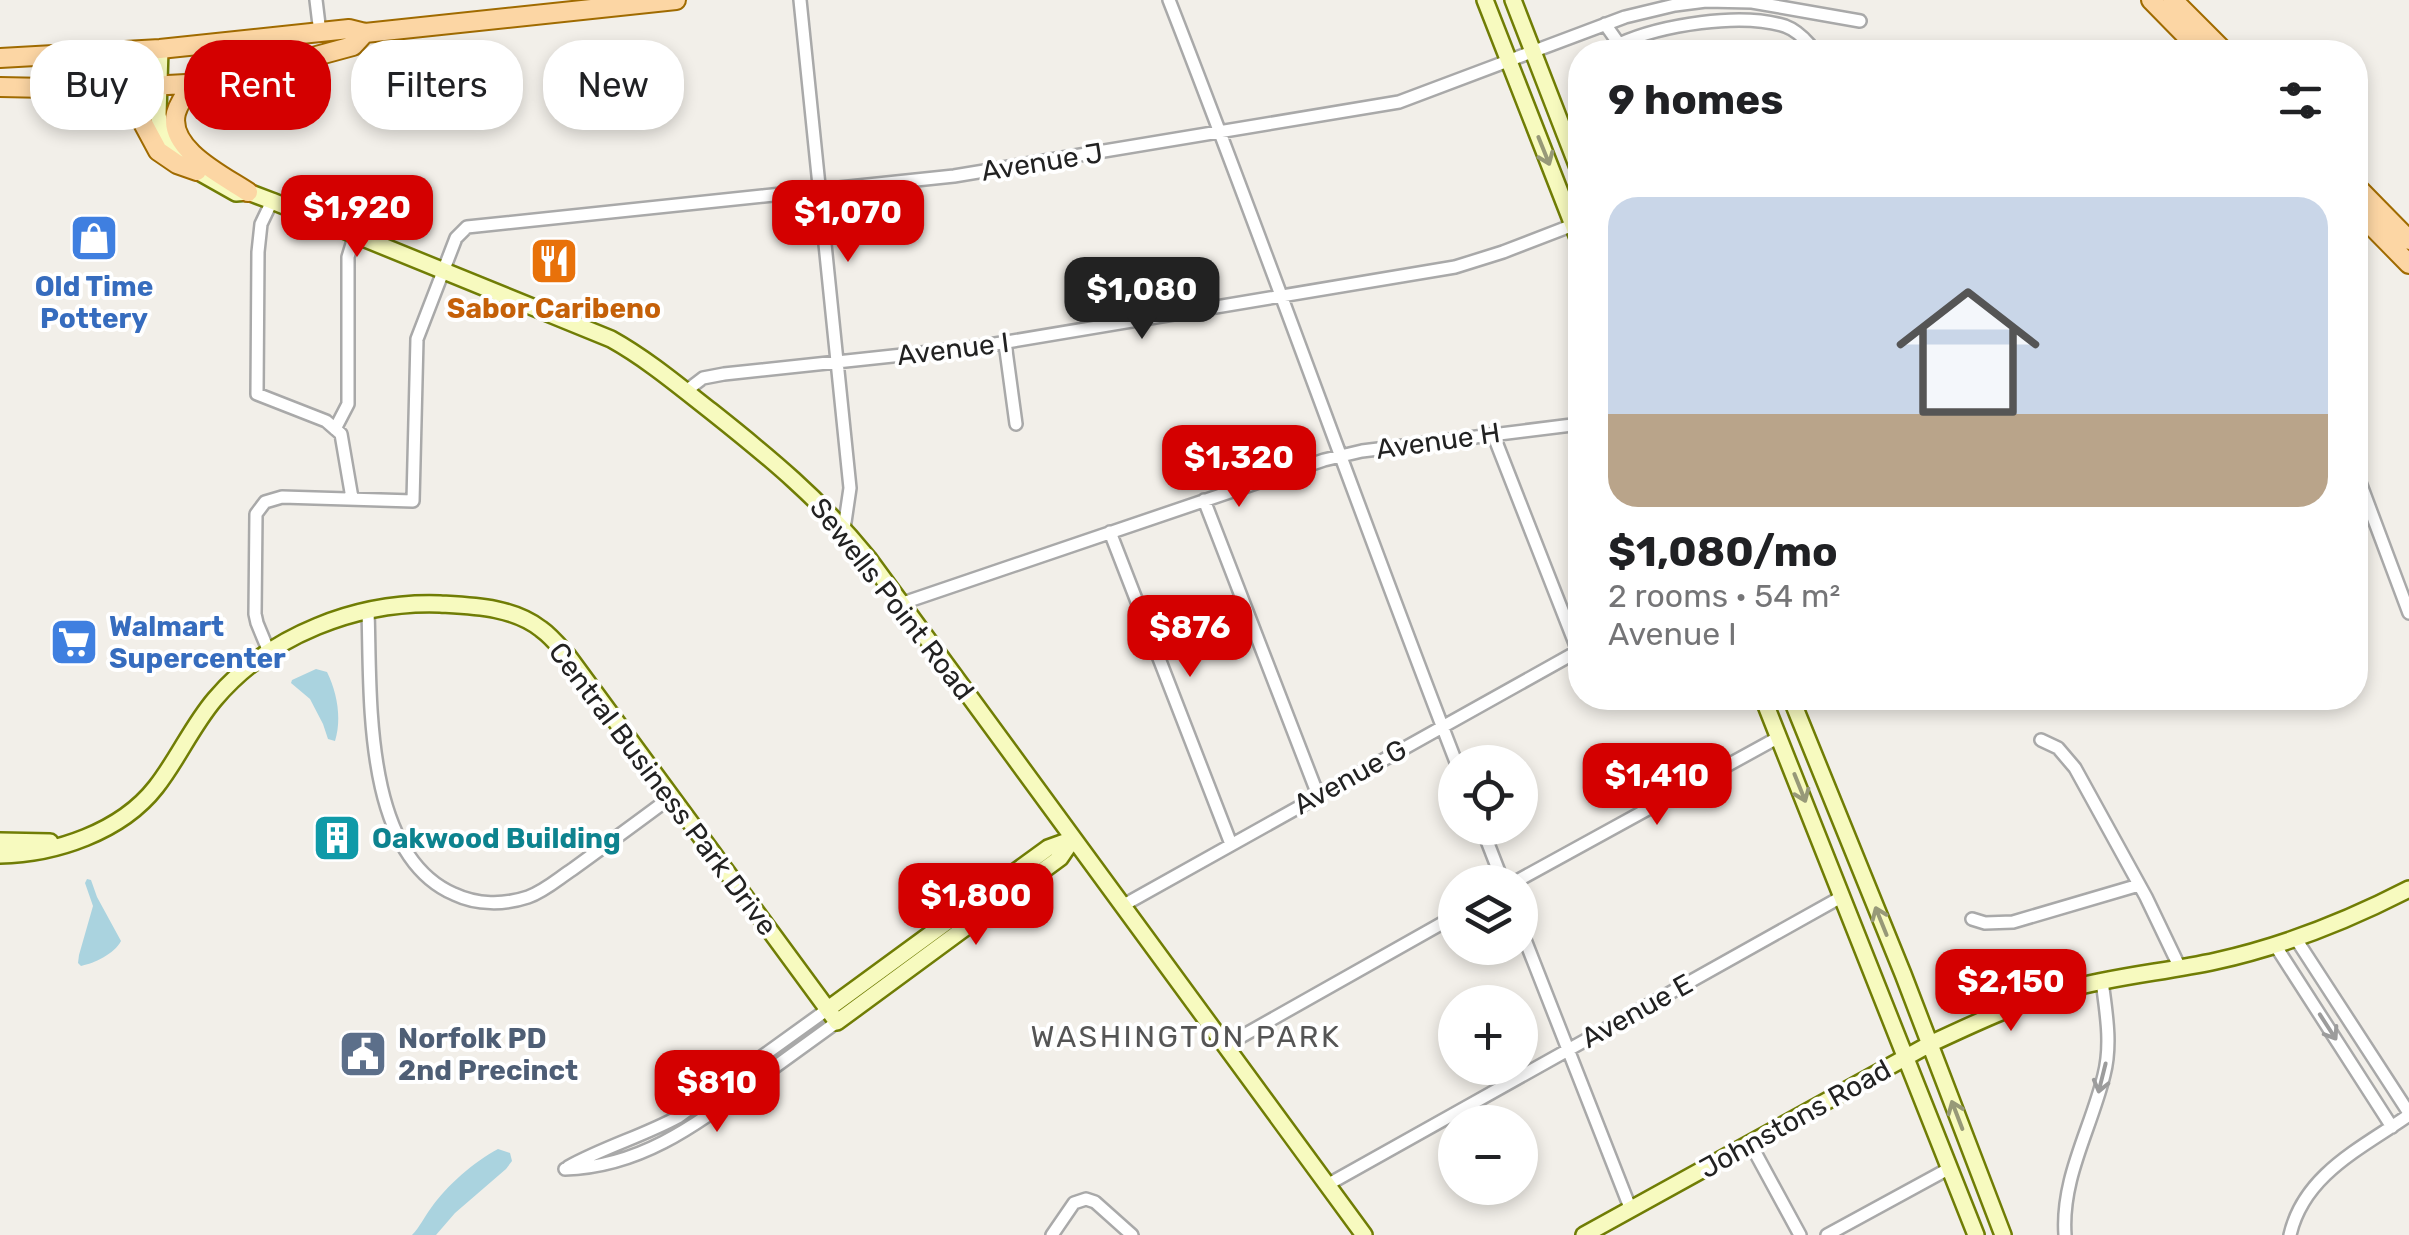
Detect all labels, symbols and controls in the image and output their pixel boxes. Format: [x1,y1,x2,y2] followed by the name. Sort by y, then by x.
[30,40,164,130] chip: Buy
[184,40,331,130] chip: Rent
[351,40,523,130] chip: Filters
[543,40,684,130] chip: New
[2273,73,2328,128] icon: filters
[1608,75,1783,125] text: 9 homes
[979,136,1105,188] street label: Avenue J
[1536,136,1554,166] one-way arrow
[276,175,438,260] pin: $1,920
[767,180,929,265] pin: $1,070
[303,188,411,226] text: $1,920
[794,193,902,231] text: $1,070
[68,212,120,264] shop icon: Old Time Pottery
[528,235,580,287] restaurant icon: Sabor Caribeno
[1061,257,1223,342] pin: $1,080
[1878,262,2058,442] icon: home
[35,270,153,335] place label: Old Time Pottery
[1086,270,1198,308] text: $1,080
[447,292,661,325] place label: Sabor Caribeno
[895,326,1011,372] street label: Avenue I
[1374,416,1502,466] street label: Avenue H
[1158,425,1320,510] pin: $1,320
[1184,438,1294,476] text: $1,320
[803,492,981,706] street label: Sewells Point Road
[1608,527,1838,577] text: $1,080/mo
[1608,577,1840,615] text: 2 rooms · 54 m²
[1131,595,1249,680] pin: $876
[1149,608,1231,646] text: $876
[109,610,286,675] place label: Walmart Supercenter
[1608,615,1737,653] text: Avenue I
[48,616,100,668] supermarket icon: Walmart Supercenter
[542,636,784,942] street label: Central Business Park Drive
[1288,733,1412,821] street label: Avenue G
[1576,743,1738,828] pin: $1,410
[1438,745,1538,1205] map controls
[1438,745,1538,845] button: locate
[1605,756,1709,794] text: $1,410
[1792,772,1810,803] one-way arrow
[311,812,363,864] building icon: Oakwood Building
[372,822,621,855] place label: Oakwood Building
[895,863,1057,948] pin: $1,800
[1438,865,1538,965] button: layers
[920,876,1032,914] text: $1,800
[1871,907,1889,937] one-way arrow
[1930,949,2092,1034] pin: $2,150
[1957,962,2065,1000] text: $2,150
[1576,967,1698,1055] street label: Avenue E
[1438,985,1538,1085] button: +
[2317,1013,2338,1041] one-way arrow
[1030,1019,1342,1055] district label: WASHINGTON PARK
[398,1022,578,1087] place label: Norfolk PD 2nd Precinct
[337,1028,389,1080] public building icon: Norfolk PD 2nd Precinct
[658,1050,776,1135] pin: $810
[1694,1053,1896,1185] street label: Johnstons Road
[2092,1061,2110,1093] one-way arrow
[677,1063,757,1101] text: $810
[1947,1100,1965,1130] one-way arrow
[1438,1105,1538,1205] button: −

